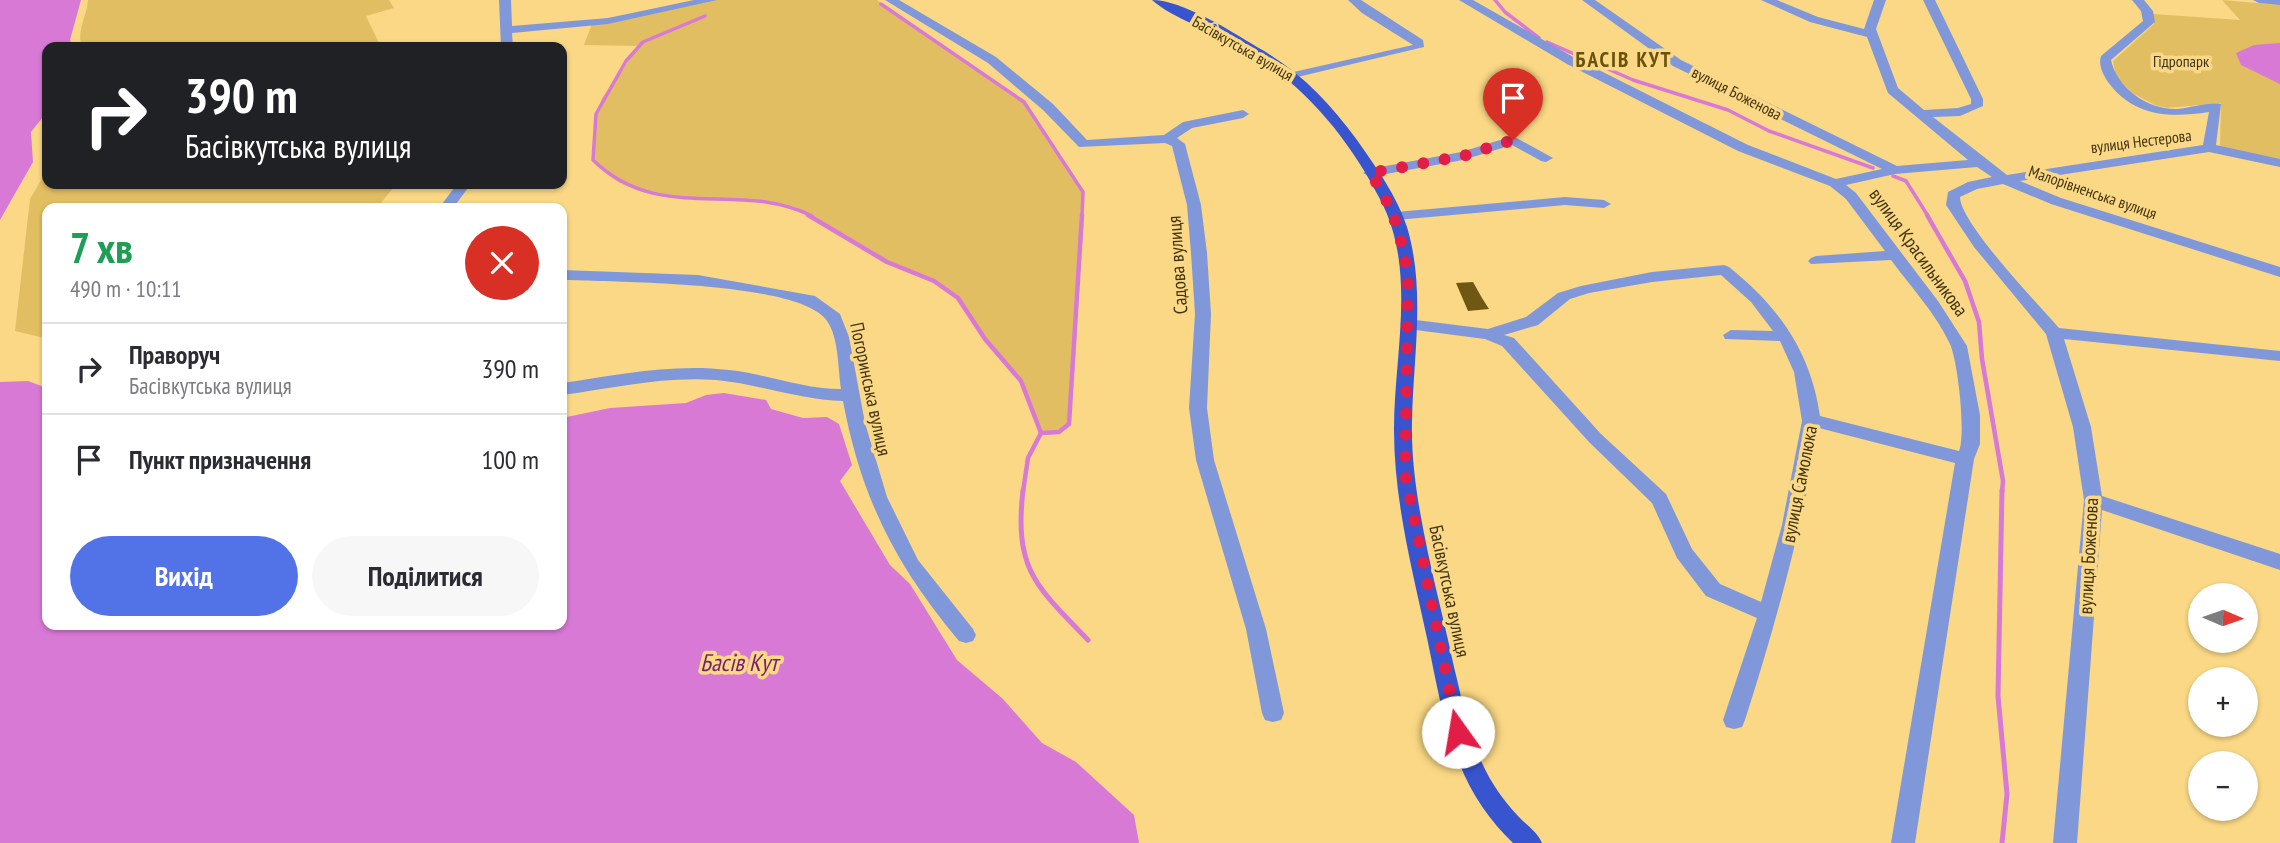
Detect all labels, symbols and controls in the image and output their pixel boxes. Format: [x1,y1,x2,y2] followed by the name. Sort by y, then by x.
[1189,11,1297,85] street label: Басівкутська вулиця
[1575,46,1673,73] district label: БАСІВ КУТ
[2153,51,2210,71] park label: Гідропарк
[1689,62,1785,124] street label: вулиця Боженова
[185,63,298,127] text: 390 m
[1483,68,1543,140] pin
[70,70,161,161] icon: right
[1494,79,1532,117] icon: arrive
[185,125,411,167] text: Басівкутська вулиця
[2090,125,2192,157] street label: вулиця Нестерова
[2026,161,2160,223] street label: Малорівненська вулиця
[1864,183,1974,321] street label: вулиця Красильникова
[1162,215,1192,315] street label: Садова вулиця
[70,220,133,275] text: 7 хв
[465,226,539,300] button: close
[70,274,182,303] text: 490 m · 10:11
[845,320,897,458] street label: Погоринська вулиця
[129,338,220,371] text: Праворуч
[70,350,108,388] icon: right
[481,352,539,385] text: 390 m
[129,371,292,400] text: Басівкутська вулиця
[1776,424,1822,544] street label: вулиця Самолюка
[70,441,108,479] icon: arrive
[129,443,311,476] text: Пункт призначення
[481,443,539,476] text: 100 m
[2073,497,2103,615] street label: вулиця Боженова
[1424,523,1476,659] street label: Басівкутська вулиця
[70,536,298,616] button: Вихід
[312,536,539,616] button: Поділитися
[2188,583,2258,653] north arrow
[2188,583,2258,821] map controls
[700,647,781,678] water label: Басів Кут
[2188,667,2258,737] button: +
[1421,695,1495,769] position arrow
[2188,751,2258,821] button: −

